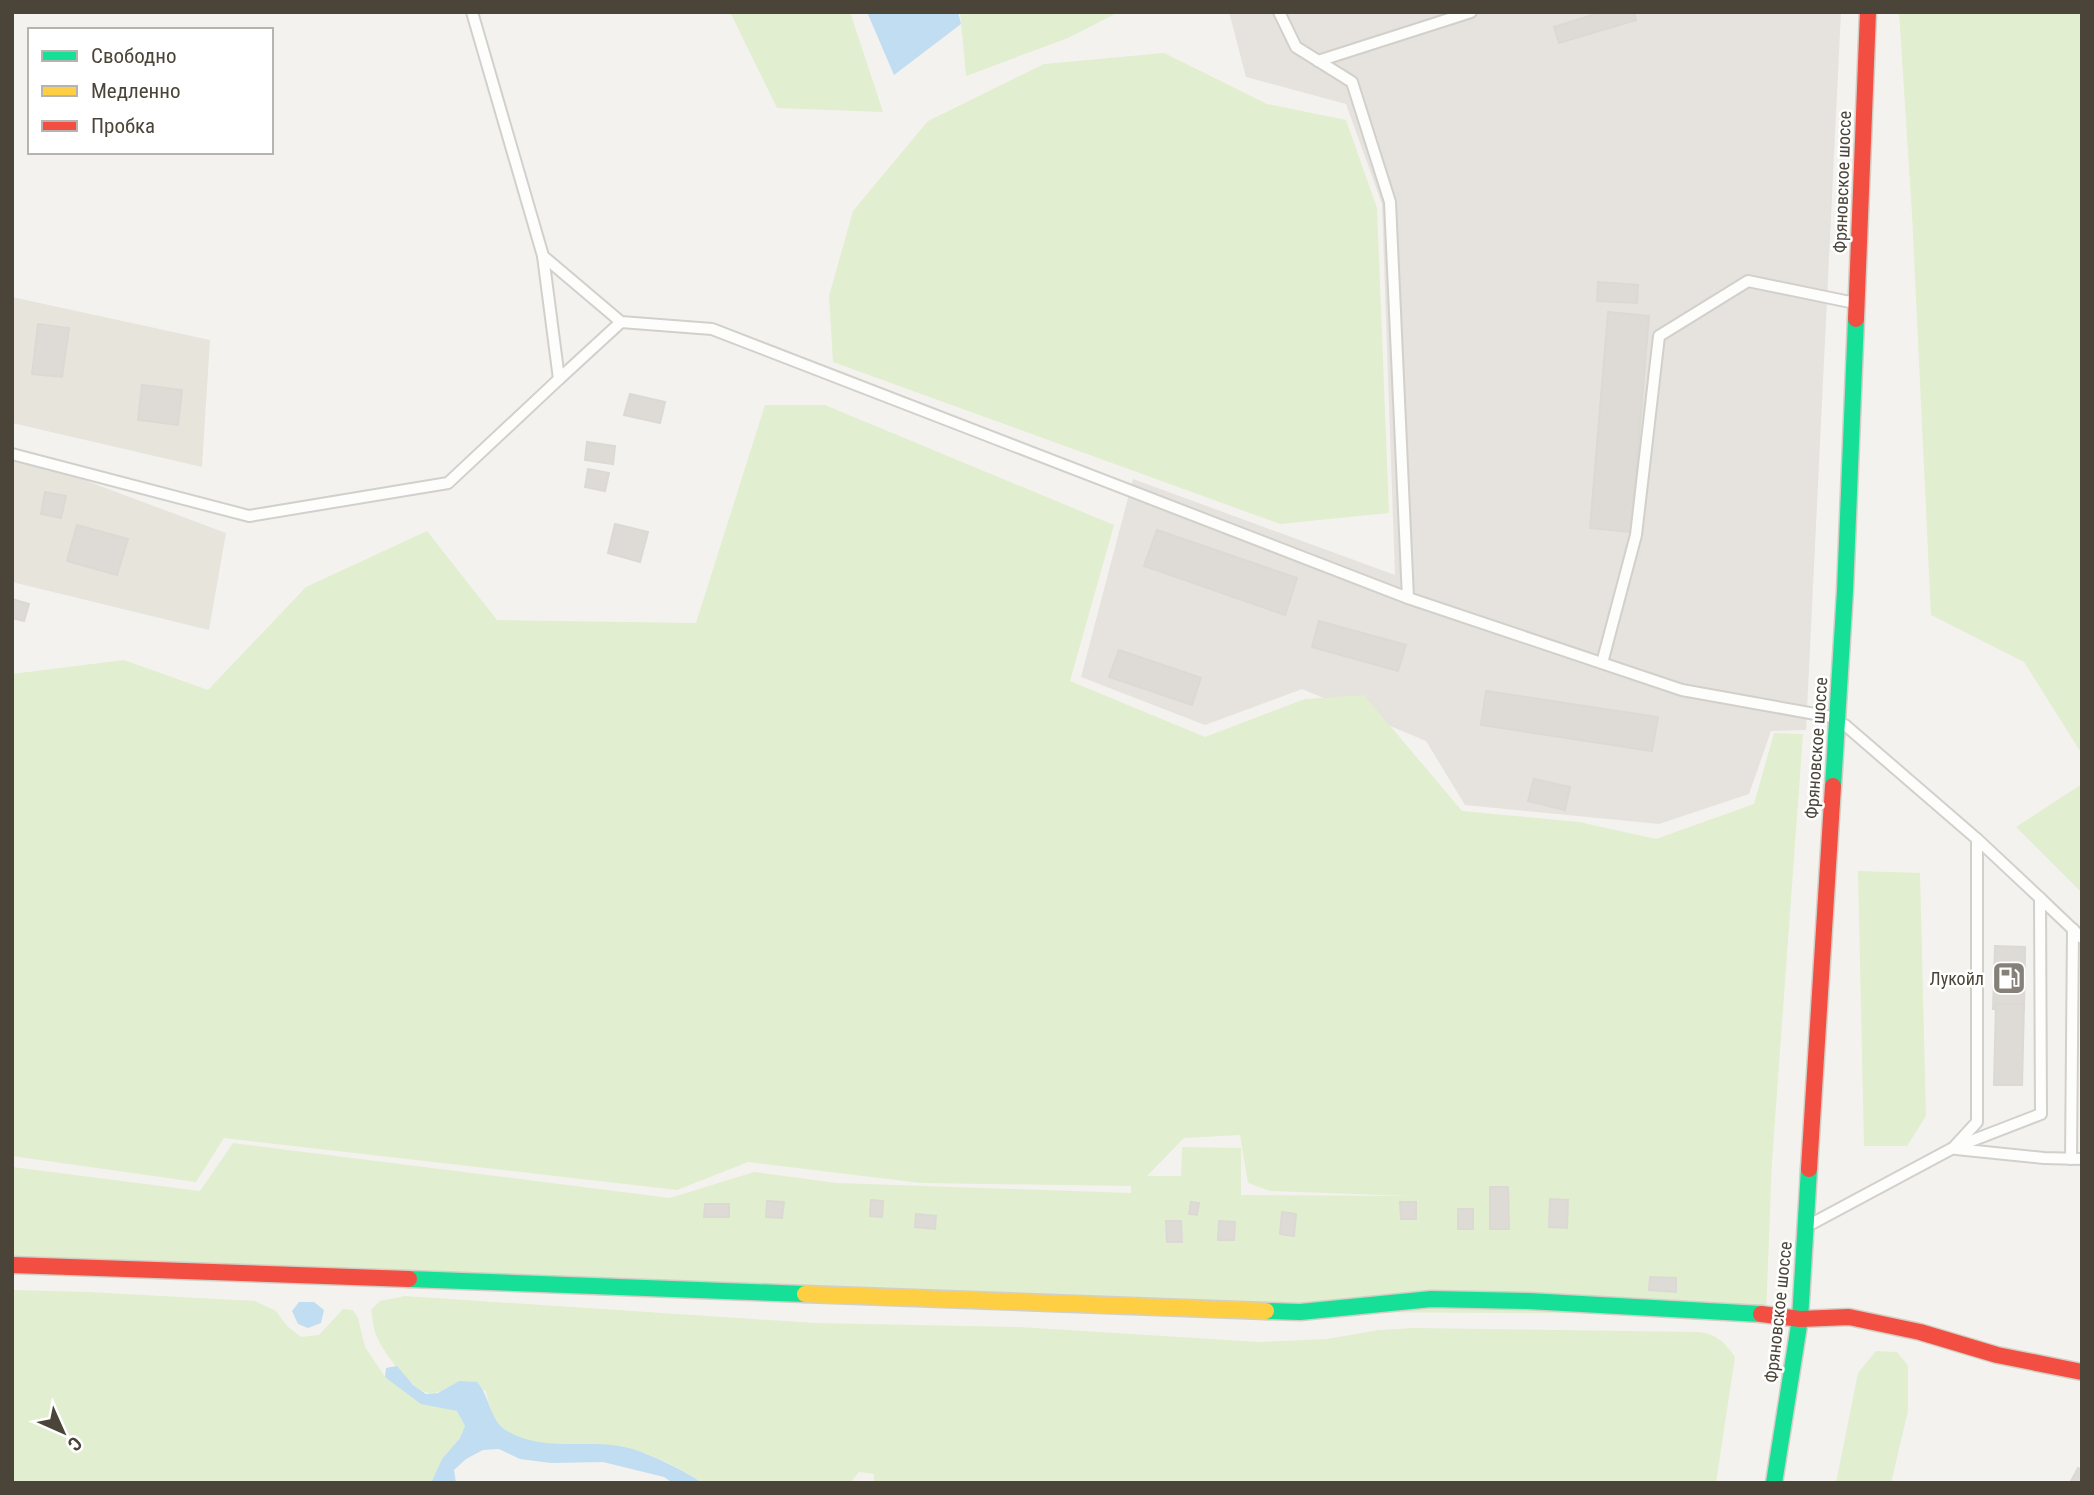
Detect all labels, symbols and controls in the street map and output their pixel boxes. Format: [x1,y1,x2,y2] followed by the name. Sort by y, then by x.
[28,28,273,154] legend
[91,44,177,68] text: Свободно
[91,79,180,103] text: Медленно
[1829,111,1855,253] street label: Фряновское шоссе
[91,114,155,138] text: Пробка
[1801,676,1831,820] street label: Фряновское шоссе
[1990,959,2028,997] fuel station icon: Лукойл
[1930,968,1984,989] place label: Лукойл
[1760,1240,1796,1384] street label: Фряновское шоссе
[28,1397,98,1467] north arrow
[63,1432,87,1456] text: С

